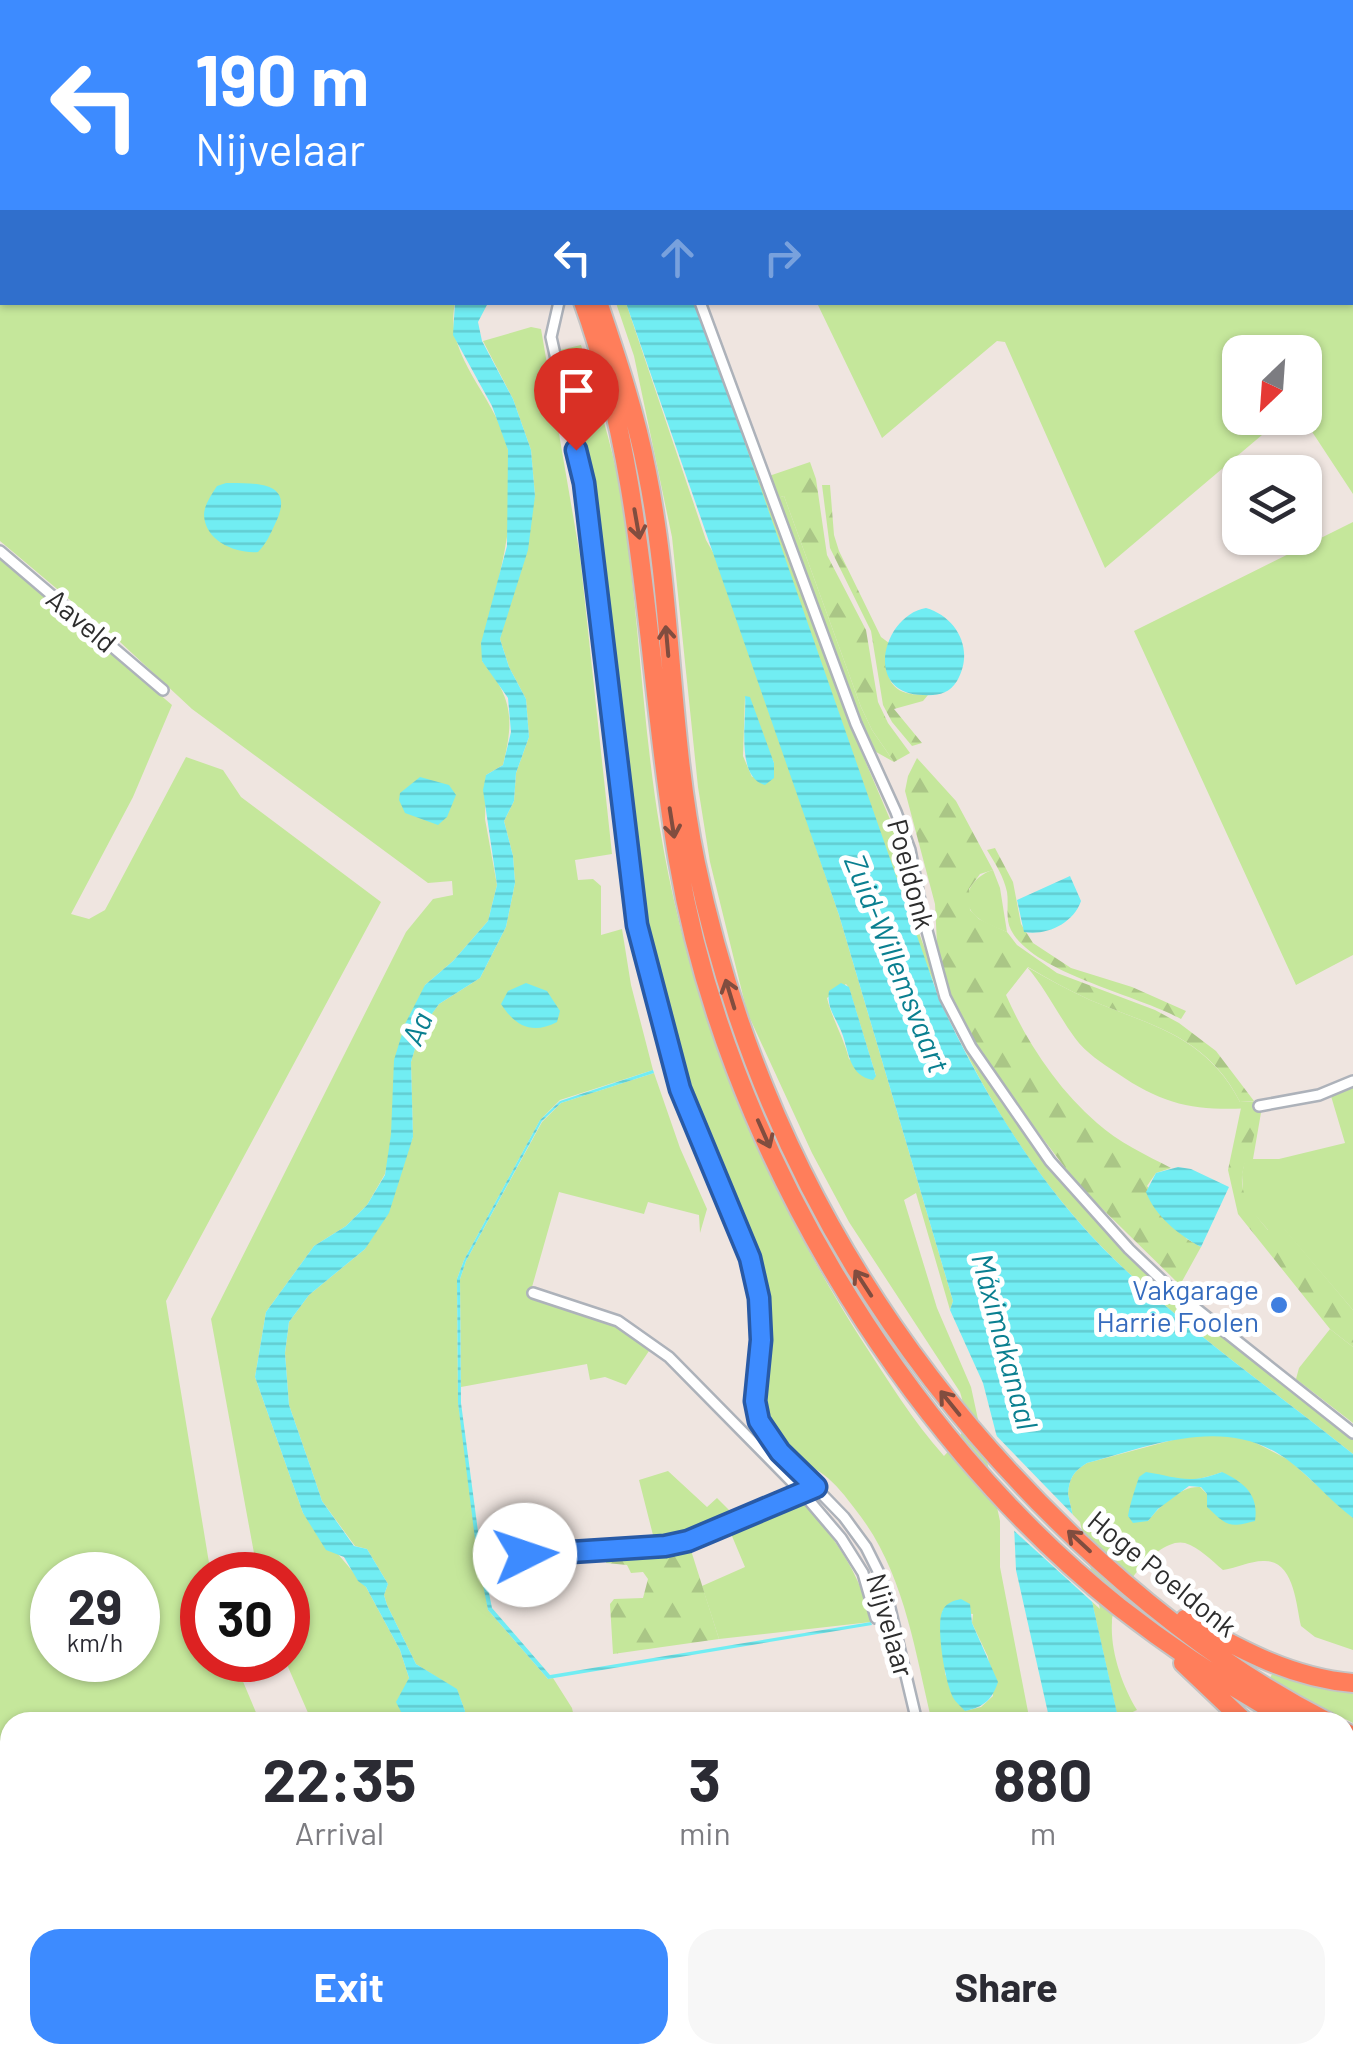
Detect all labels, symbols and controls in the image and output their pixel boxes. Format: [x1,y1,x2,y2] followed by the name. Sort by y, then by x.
[195,36,369,120] text: 190 m
[30,40,160,170] icon: left
[195,121,365,175] text: Nijvelaar
[545,230,600,285] icon: left
[650,230,705,285] icon: ahead
[755,230,810,285] icon: right
[1222,335,1322,435] north arrow
[1222,335,1322,555] map controls
[534,348,619,451] pin
[549,363,604,418] icon: arrive
[1222,455,1322,555] button: layers
[628,507,647,540] one-way arrow
[40,581,124,659] street label: Aaveld
[658,625,677,657] one-way arrow
[663,806,682,839] one-way arrow
[881,815,943,933] street label: Poeldonk
[838,849,958,1078] water label: Zuid-Willemsvaart
[720,979,738,1011] one-way arrow
[393,1006,439,1050] water label: Aa
[756,1118,774,1149] one-way arrow
[965,1249,1047,1433] water label: Máximakanaal
[853,1269,874,1298] one-way arrow
[1097,1272,1259,1338] place label: Vakgarage Harrie Foolen
[1268,1294,1290,1316] marker: Vakgarage Harrie Foolen
[939,1391,961,1417] one-way arrow
[473,1503,577,1607] position arrow
[1082,1503,1244,1643] street label: Hoge Poeldonk
[1067,1529,1091,1553] one-way arrow
[180,1552,310,1682] speed limit sign: 30
[860,1569,922,1681] street label: Nijvelaar
[68,1575,122,1635] text: 29
[67,1627,123,1657] text: km/h
[263,1742,416,1814] text: 22:35
[689,1742,721,1814] text: 3
[993,1742,1092,1814] text: 880
[295,1813,384,1851] text: Arrival
[679,1813,731,1851] text: min
[1030,1813,1056,1851] text: m
[30,1929,668,2044] button: Exit
[688,1929,1325,2044] button: Share

